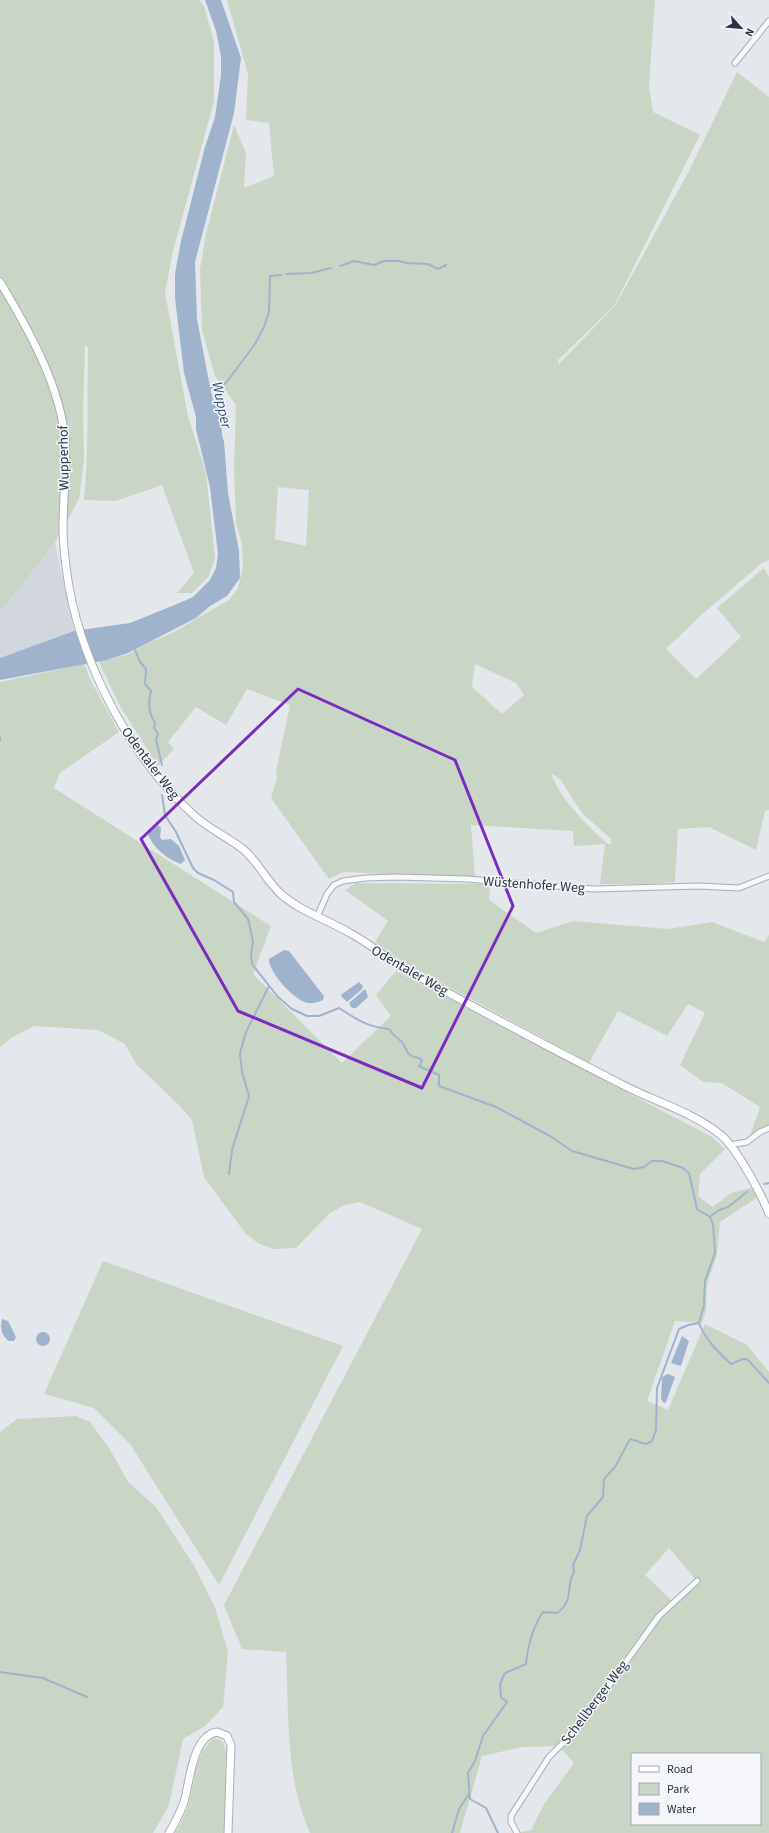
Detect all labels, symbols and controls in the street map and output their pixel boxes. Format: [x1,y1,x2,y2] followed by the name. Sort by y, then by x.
[721,8,761,48] north arrow
[741,26,758,39] text: N
[206,380,237,431] water label: Wupper
[53,424,75,491] street label: Wupperhof
[116,723,184,804] street label: Odentaler Weg
[482,871,585,899] street label: Wüstenhofer Weg
[367,941,452,1001] street label: Odentaler Weg
[556,1656,633,1749] street label: Schellberger Weg
[631,1753,761,1825] legend
[667,1761,693,1778] text: Road
[667,1781,689,1798] text: Park
[667,1801,697,1818] text: Water

